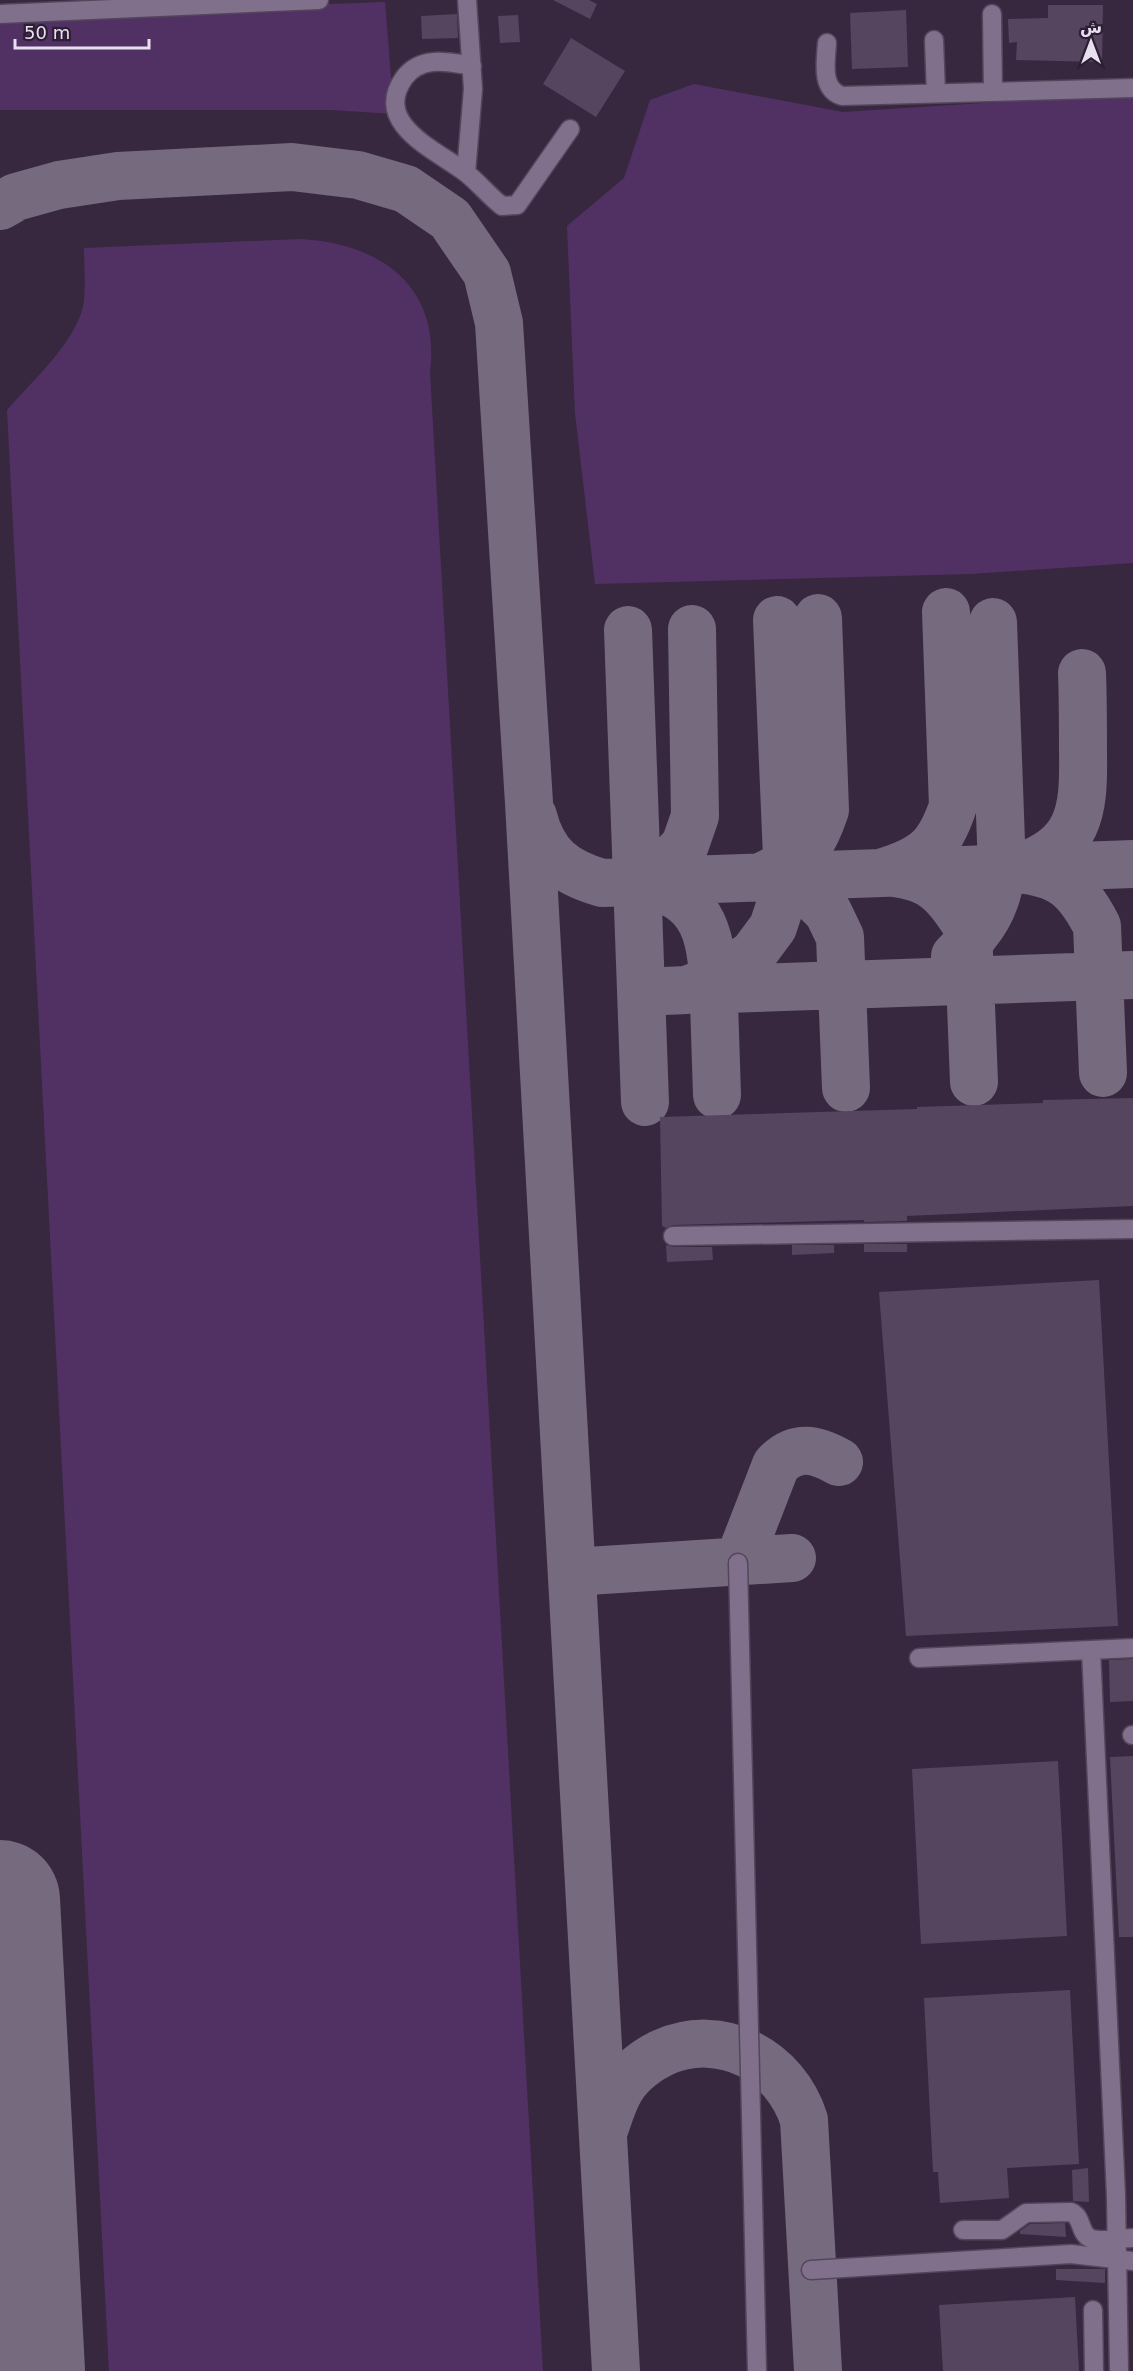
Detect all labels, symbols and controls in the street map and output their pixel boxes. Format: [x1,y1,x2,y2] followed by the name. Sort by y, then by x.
[15,12,148,50] scale bar
[1061,12,1121,72] north arrow
[1080,18,1102,37] text: ش
[24,22,70,43] text: 50 m

